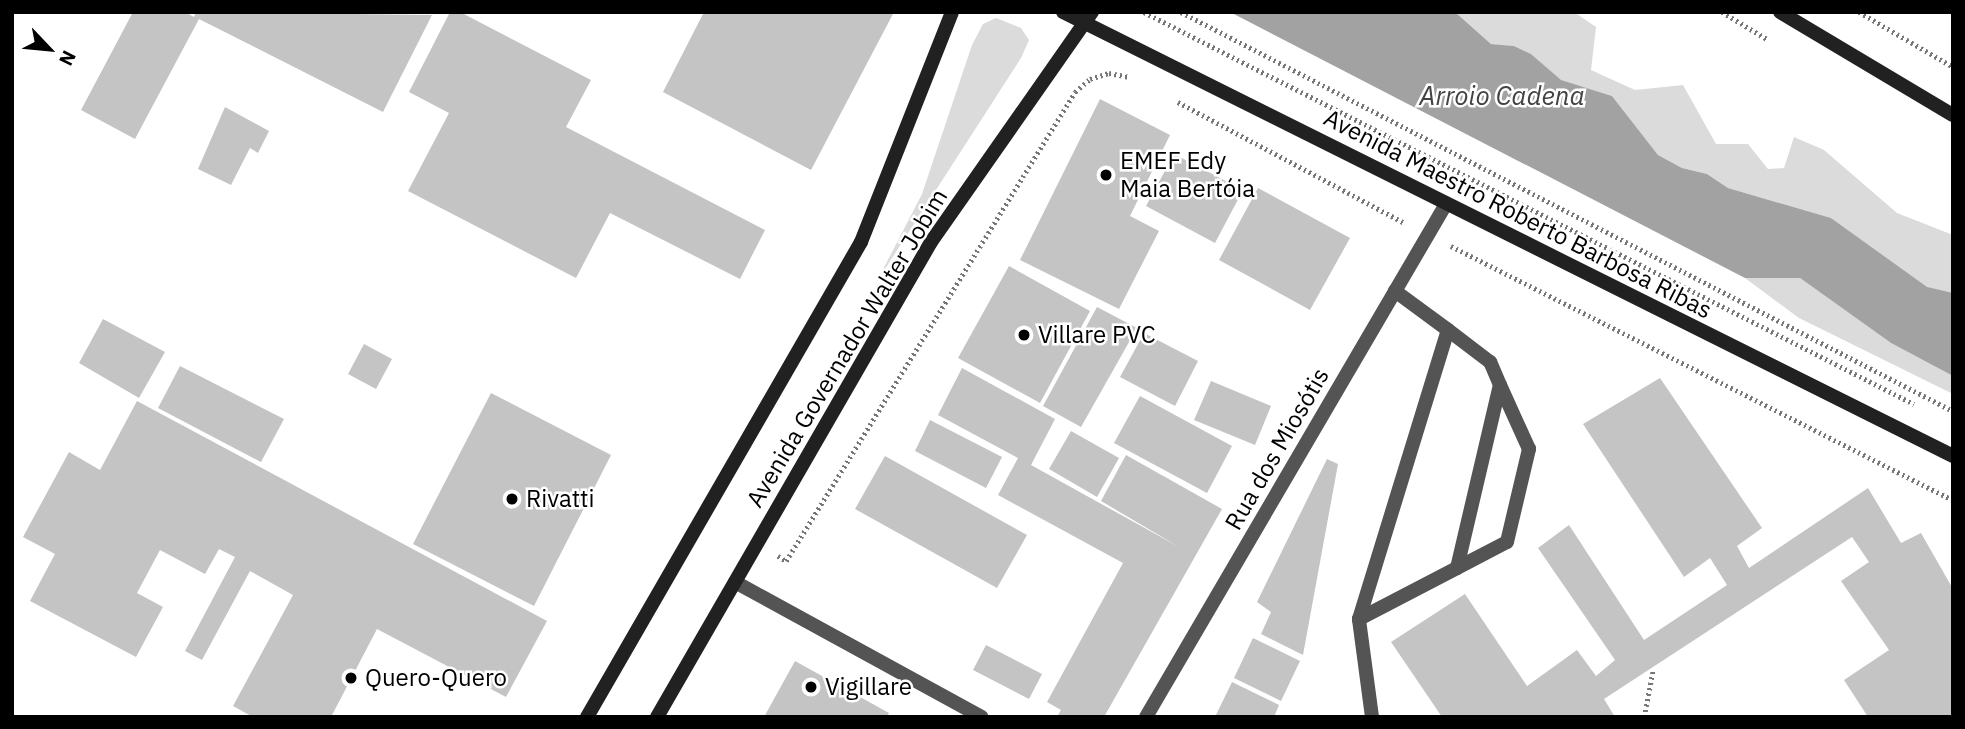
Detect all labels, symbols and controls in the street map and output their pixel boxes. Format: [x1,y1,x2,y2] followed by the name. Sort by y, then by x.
[14,14,84,84] north arrow
[54,47,82,70] text: N
[1419,80,1585,112] water label: Arroio Cadena
[1319,103,1717,325] street label: Avenida Maestro Roberto Barbosa Ribas
[1120,147,1255,203] place label: EMEF Edy Maia Bertóia
[1098,167,1114,183] marker: EMEF Edy Maia Bertóia
[740,184,954,512] street label: Avenida Governador Walter Jobim
[1038,321,1156,349] place label: Villare PVC
[1016,327,1032,343] marker: Villare PVC
[1219,363,1335,535] street label: Rua dos Miosótis
[526,485,594,513] place label: Rivatti
[504,491,520,507] marker: Rivatti
[365,664,507,692] place label: Quero-Quero
[343,670,359,686] marker: Quero-Quero
[825,673,912,701] place label: Vigillare
[803,679,819,695] marker: Vigillare

